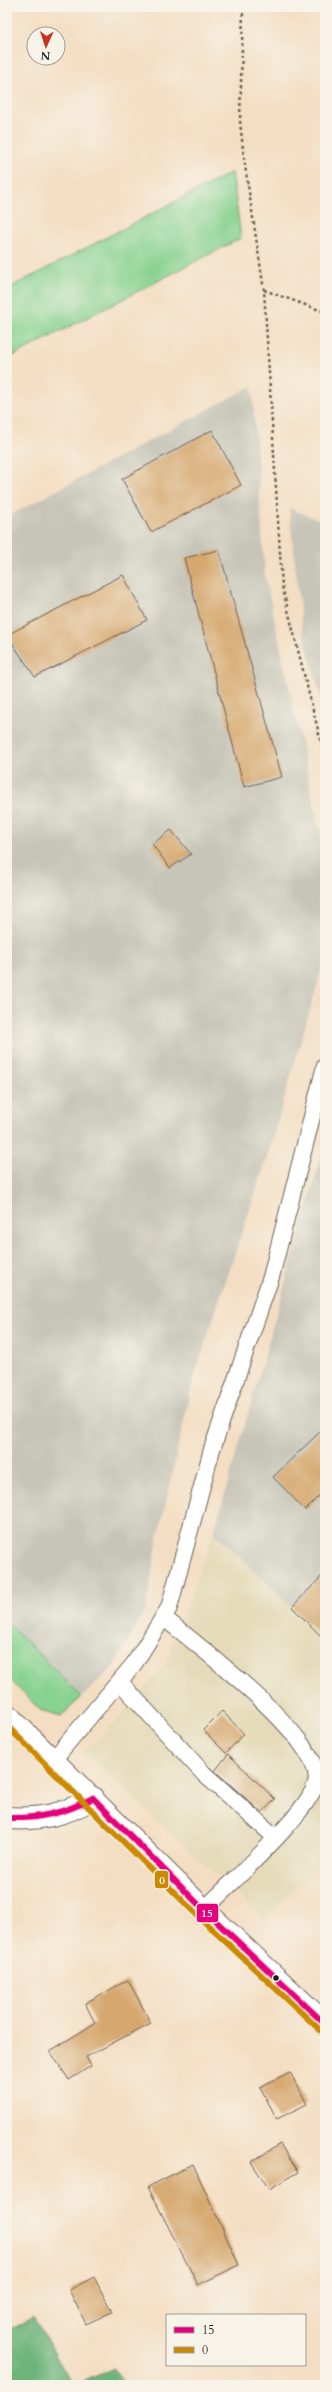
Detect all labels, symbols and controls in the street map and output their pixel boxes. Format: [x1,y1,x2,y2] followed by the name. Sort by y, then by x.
[26,26,66,66] north arrow
[40,48,51,63] text: N
[154,1870,169,1889] line badge: 0
[159,1873,165,1888] text: 0
[196,1903,219,1923] line badge: 15
[201,1906,213,1921] text: 15
[271,1973,281,1983] unlabelled marker
[166,2314,306,2366] legend
[202,2322,214,2338] text: 15
[202,2342,208,2358] text: 0

